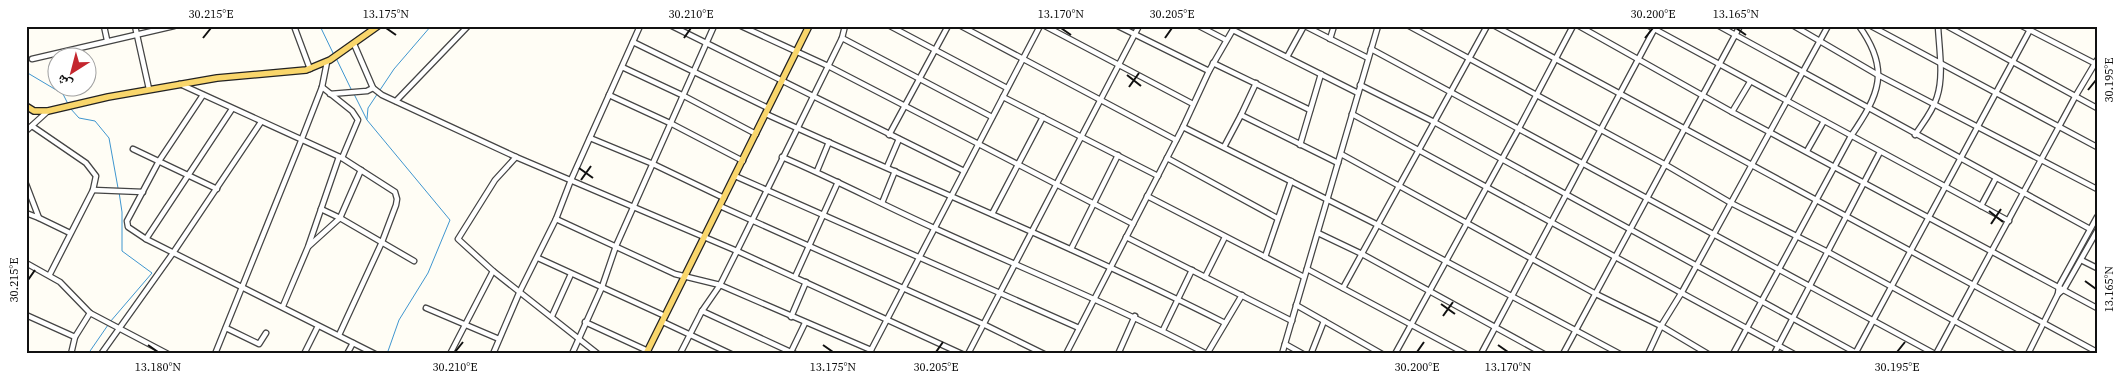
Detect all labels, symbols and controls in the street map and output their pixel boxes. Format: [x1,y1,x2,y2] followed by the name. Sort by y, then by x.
[189,6,233,22] text: 30.215°E
[363,6,409,22] text: 13.175°N
[669,6,713,22] text: 30.210°E
[1038,6,1084,22] text: 13.170°N
[1150,6,1194,22] text: 30.205°E
[1631,6,1675,22] text: 30.200°E
[1713,6,1759,22] text: 13.165°N
[48,48,98,98] north arrow
[2101,58,2117,102] text: 30.195°E
[52,70,76,95] text: ش
[6,258,22,302] text: 30.215°E
[2101,266,2117,312] text: 13.165°N
[135,359,181,375] text: 13.180°N
[433,359,477,375] text: 30.210°E
[810,359,856,375] text: 13.175°N
[914,359,958,375] text: 30.205°E
[1395,359,1439,375] text: 30.200°E
[1485,359,1531,375] text: 13.170°N
[1875,359,1919,375] text: 30.195°E

